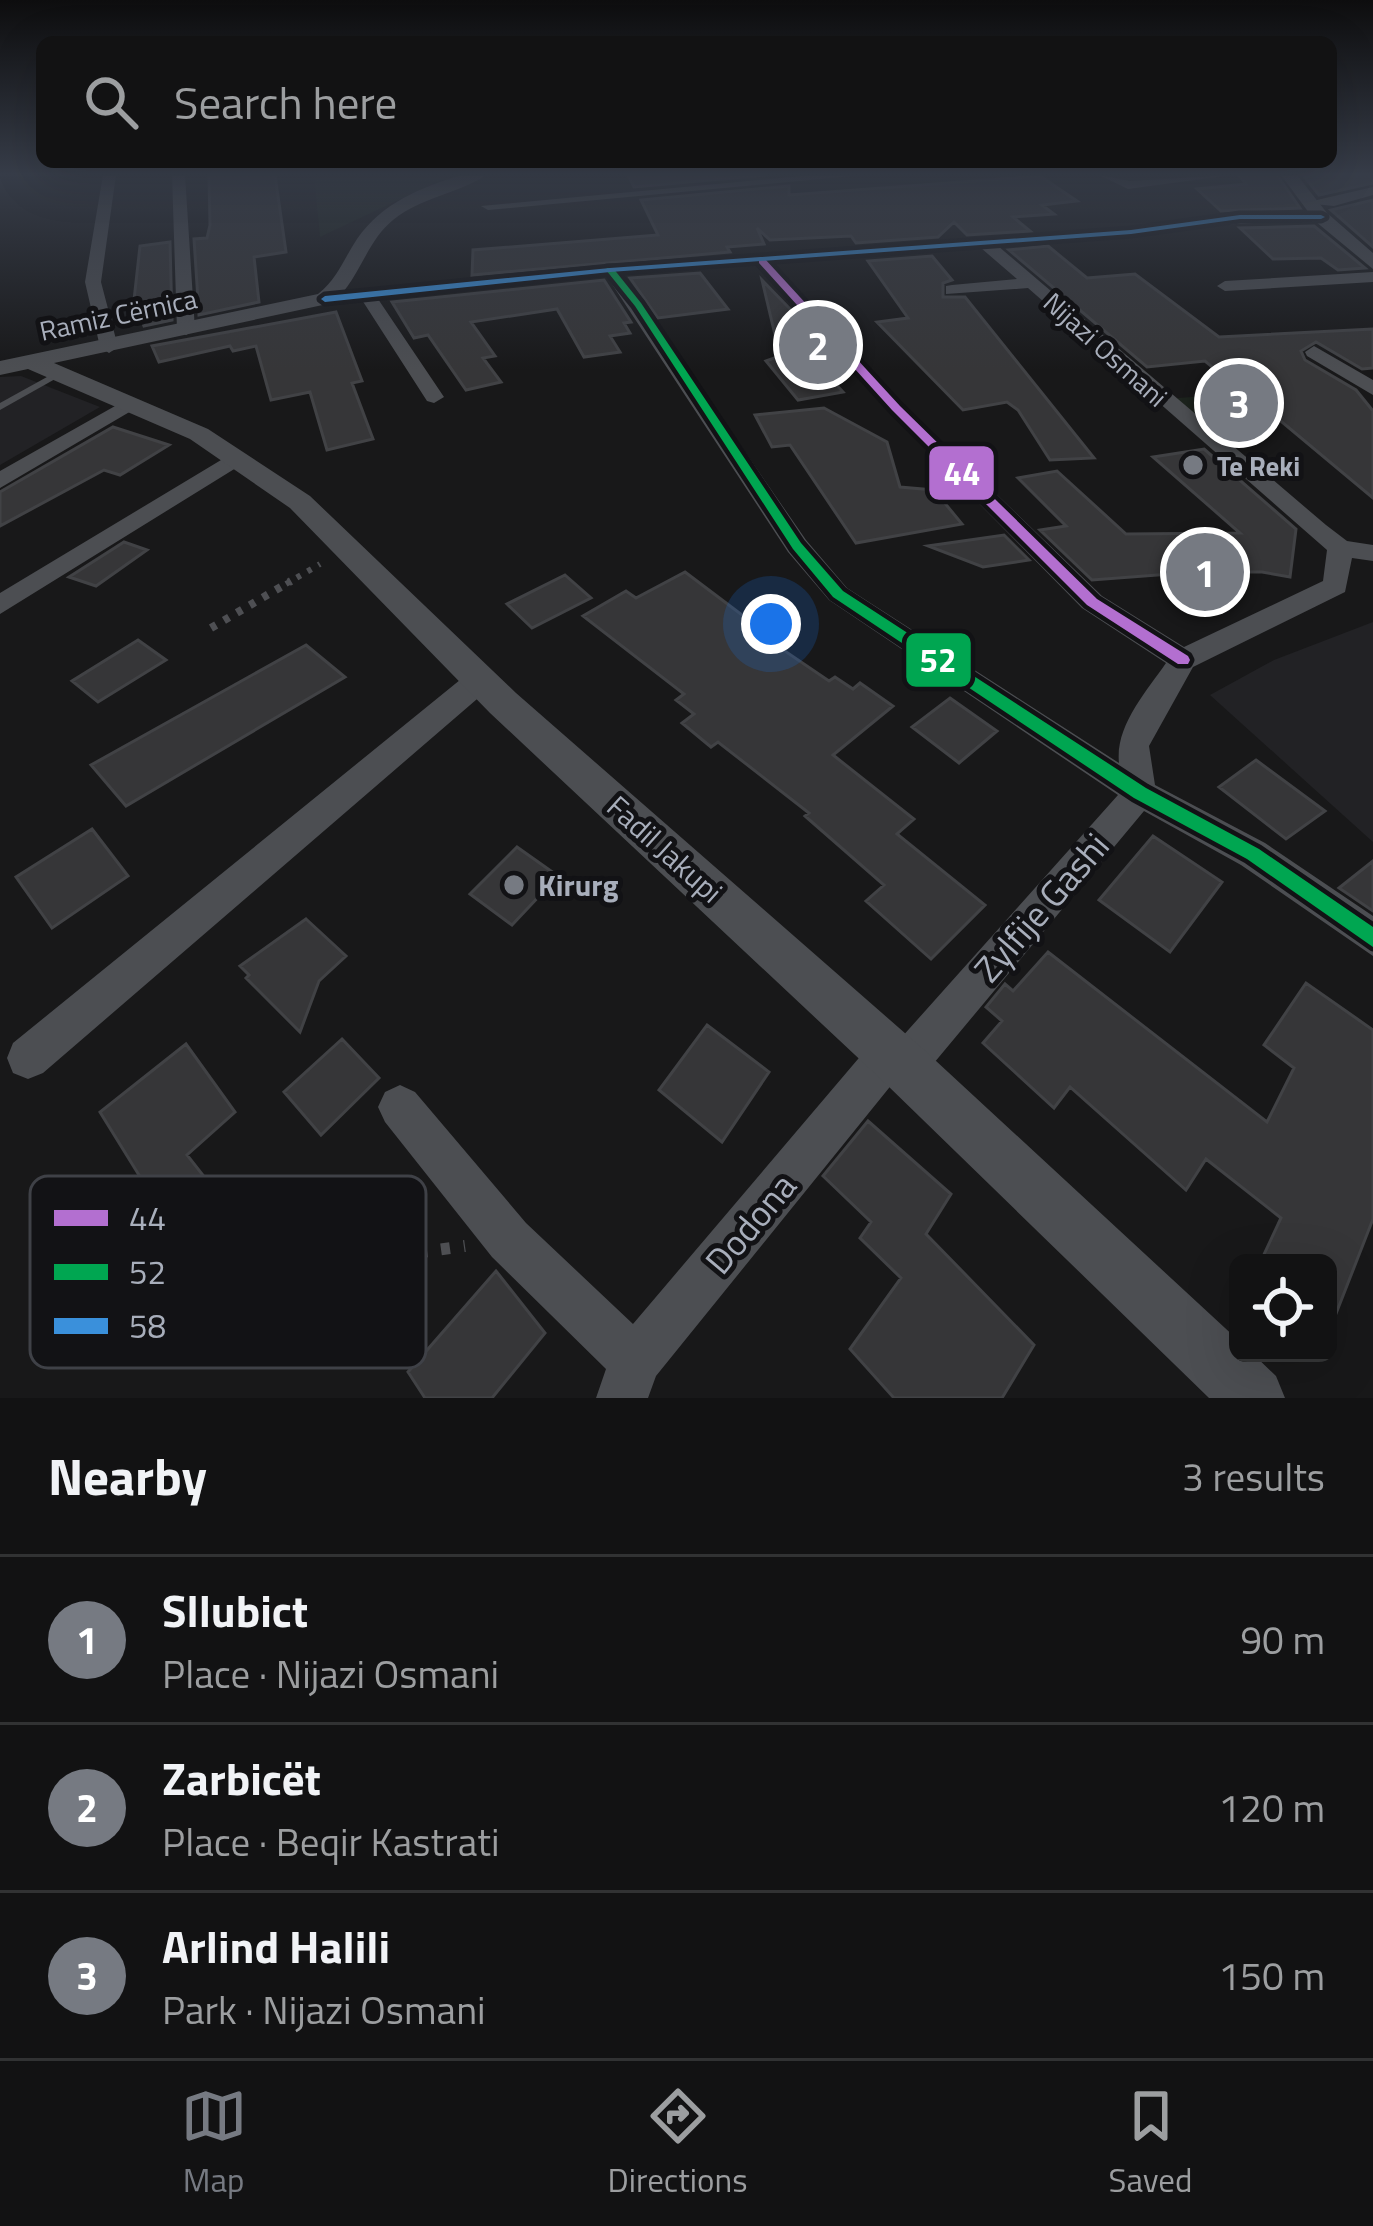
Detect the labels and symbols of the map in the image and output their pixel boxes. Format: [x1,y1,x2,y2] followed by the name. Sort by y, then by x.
[35,277,201,351] street label: Ramiz Cërnica
[1035,282,1177,416] street label: Nijazi Osmani
[779,300,857,390] pin: 2
[1200,358,1278,448] pin: 3
[927,444,996,502] line badge: 44
[1217,445,1300,486] place label: Te Reki
[944,448,980,498] text: 44
[1180,452,1206,478] marker: Te Reki
[1166,527,1244,617] pin: 1
[741,594,801,654] your location
[904,631,973,689] line badge: 52
[920,635,956,685] text: 52
[597,784,733,914] street label: Fadil Jakupi
[960,820,1122,994] street label: Zylfije Gashi
[538,862,618,908] place label: Kirurg
[501,872,527,898] marker: Kirurg
[691,1160,809,1286] street label: Dodona
[30,1176,426,1368] legend
[129,1193,166,1243] text: 44
[129,1247,166,1297] text: 52
[129,1301,166,1351] text: 58

